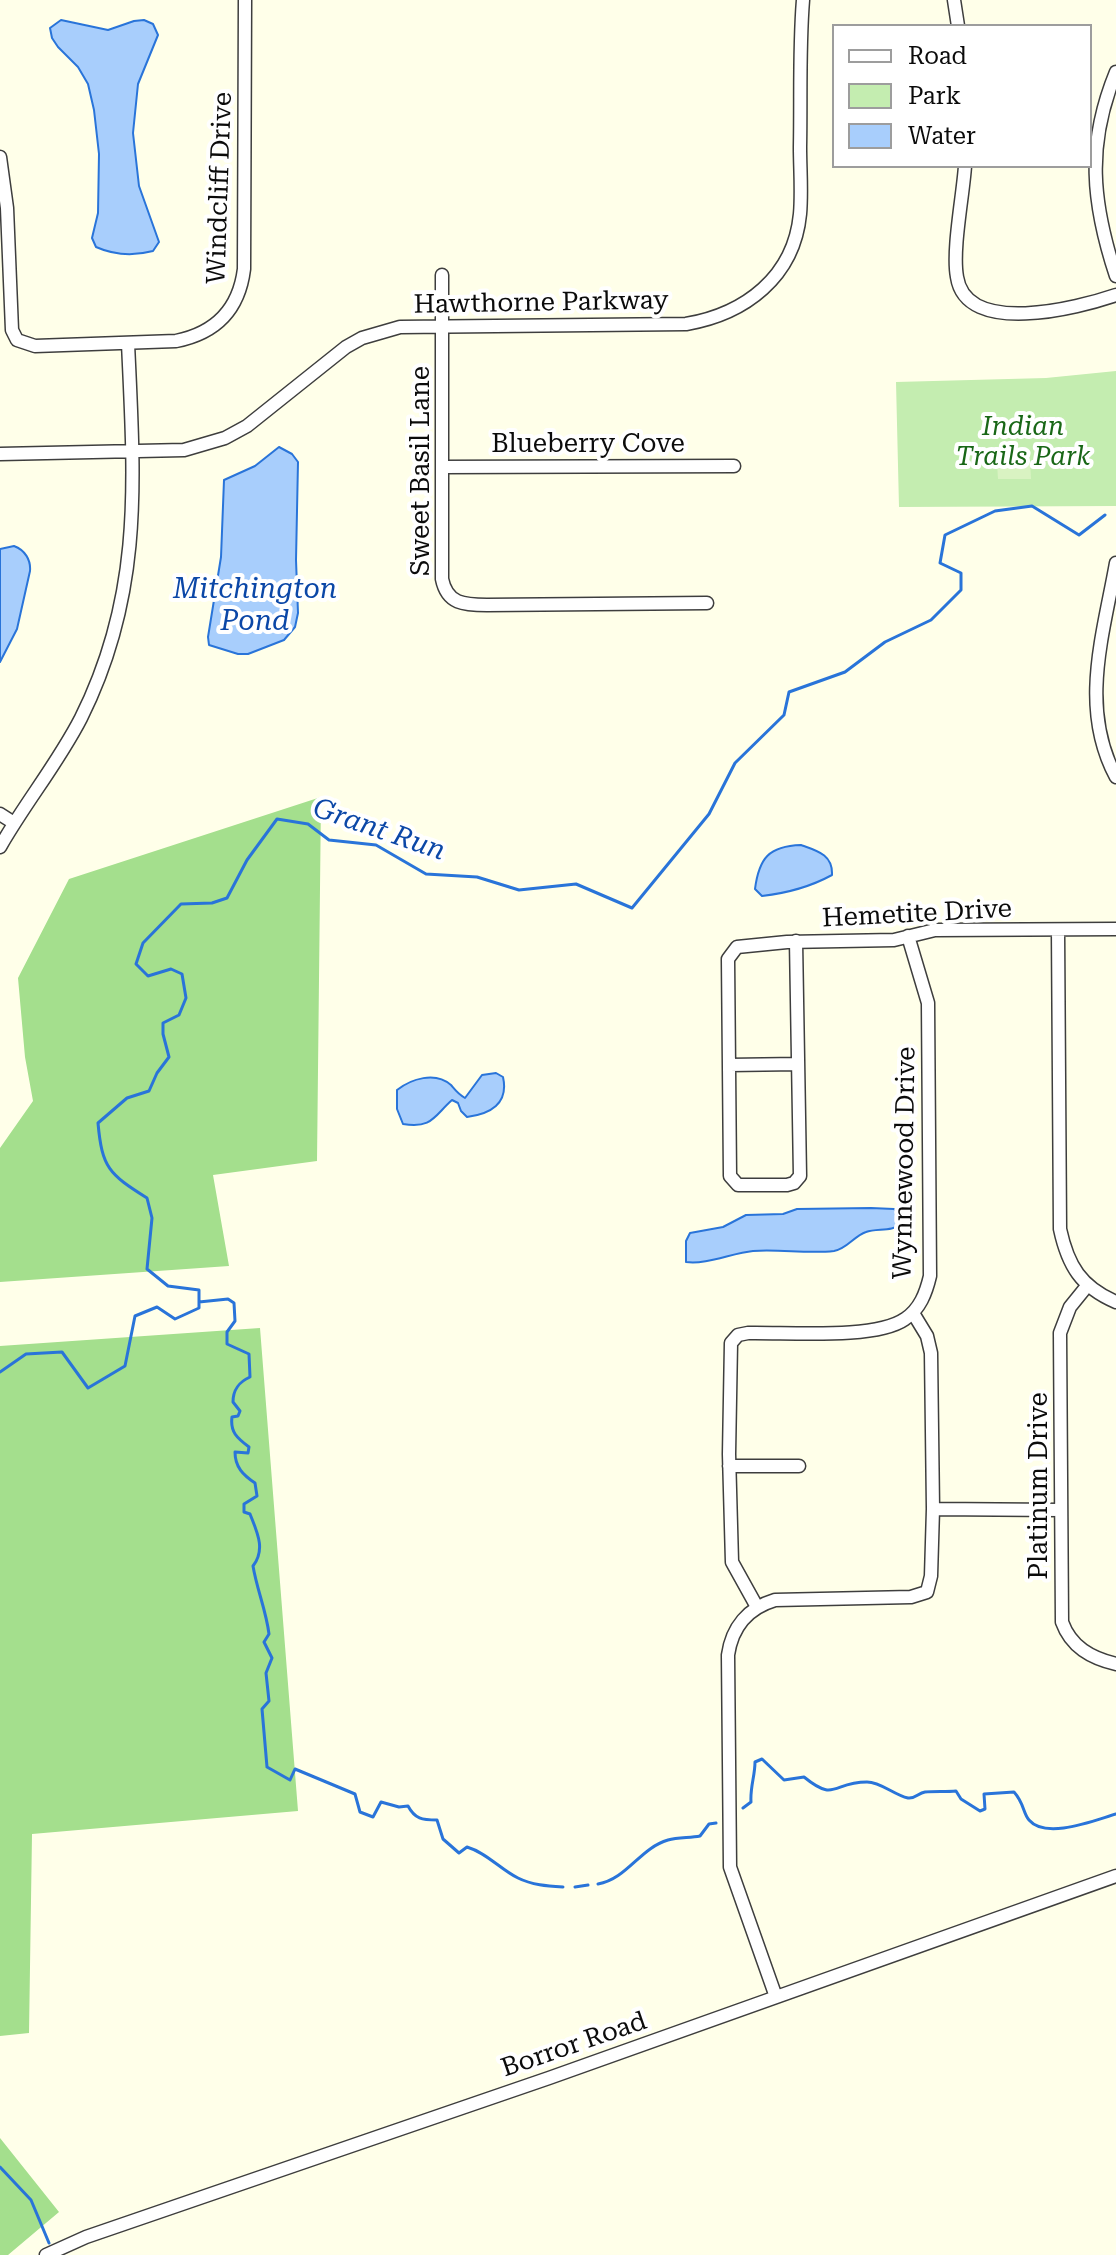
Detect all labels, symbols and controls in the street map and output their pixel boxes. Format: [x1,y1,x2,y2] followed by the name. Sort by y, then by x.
[832,24,1092,168] legend
[908,42,967,70] text: Road
[908,82,961,110] text: Park
[201,91,239,285] street label: Windcliff Drive
[908,122,976,150] text: Water
[413,285,669,321] street label: Hawthorne Parkway
[405,366,437,576] street label: Sweet Basil Lane
[956,411,1090,472] park label: Indian Trails Park
[491,428,685,460] street label: Blueberry Cove
[173,573,337,639] water label: Mitchington Pond
[308,792,450,868] water label: Grant Run
[821,893,1013,935] street label: Hemetite Drive
[887,1046,923,1280] street label: Wynnewood Drive
[1023,1392,1055,1580] street label: Platinum Drive
[497,2006,651,2084] street label: Borror Road

